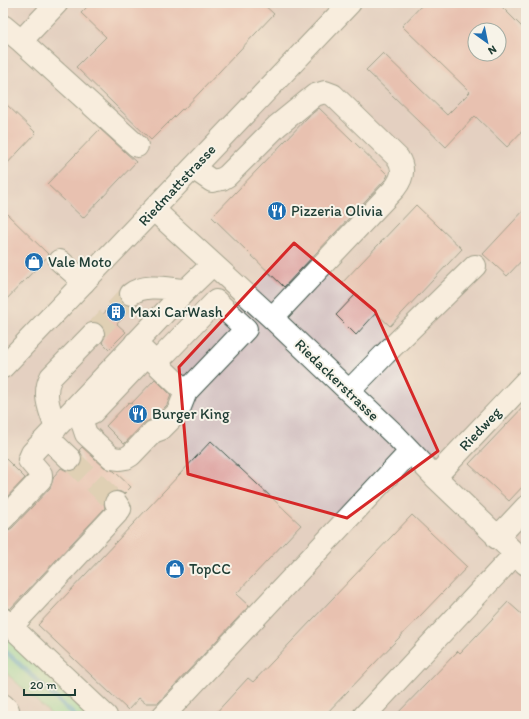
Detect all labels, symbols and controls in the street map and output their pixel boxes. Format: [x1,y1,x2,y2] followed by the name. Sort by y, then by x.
[467,22,507,62] north arrow
[486,42,499,57] text: N
[135,140,219,230] street label: Riedmattstrasse
[266,200,288,222] restaurant icon: Pizzeria Olivia
[291,202,383,220] place label: Pizzeria Olivia
[23,251,45,273] shop icon: Vale Moto
[48,253,112,271] place label: Vale Moto
[105,301,127,323] building icon: Maxi CarWash
[130,303,223,321] place label: Maxi CarWash
[291,335,383,425] street label: Riedackerstrasse
[127,403,149,425] restaurant icon: Burger King
[455,403,505,455] street label: Riedweg
[152,405,230,423] place label: Burger King
[164,558,186,580] shop icon: TopCC
[189,560,231,578] place label: TopCC
[24,671,75,697] scale bar
[30,678,57,692] text: 20 m

